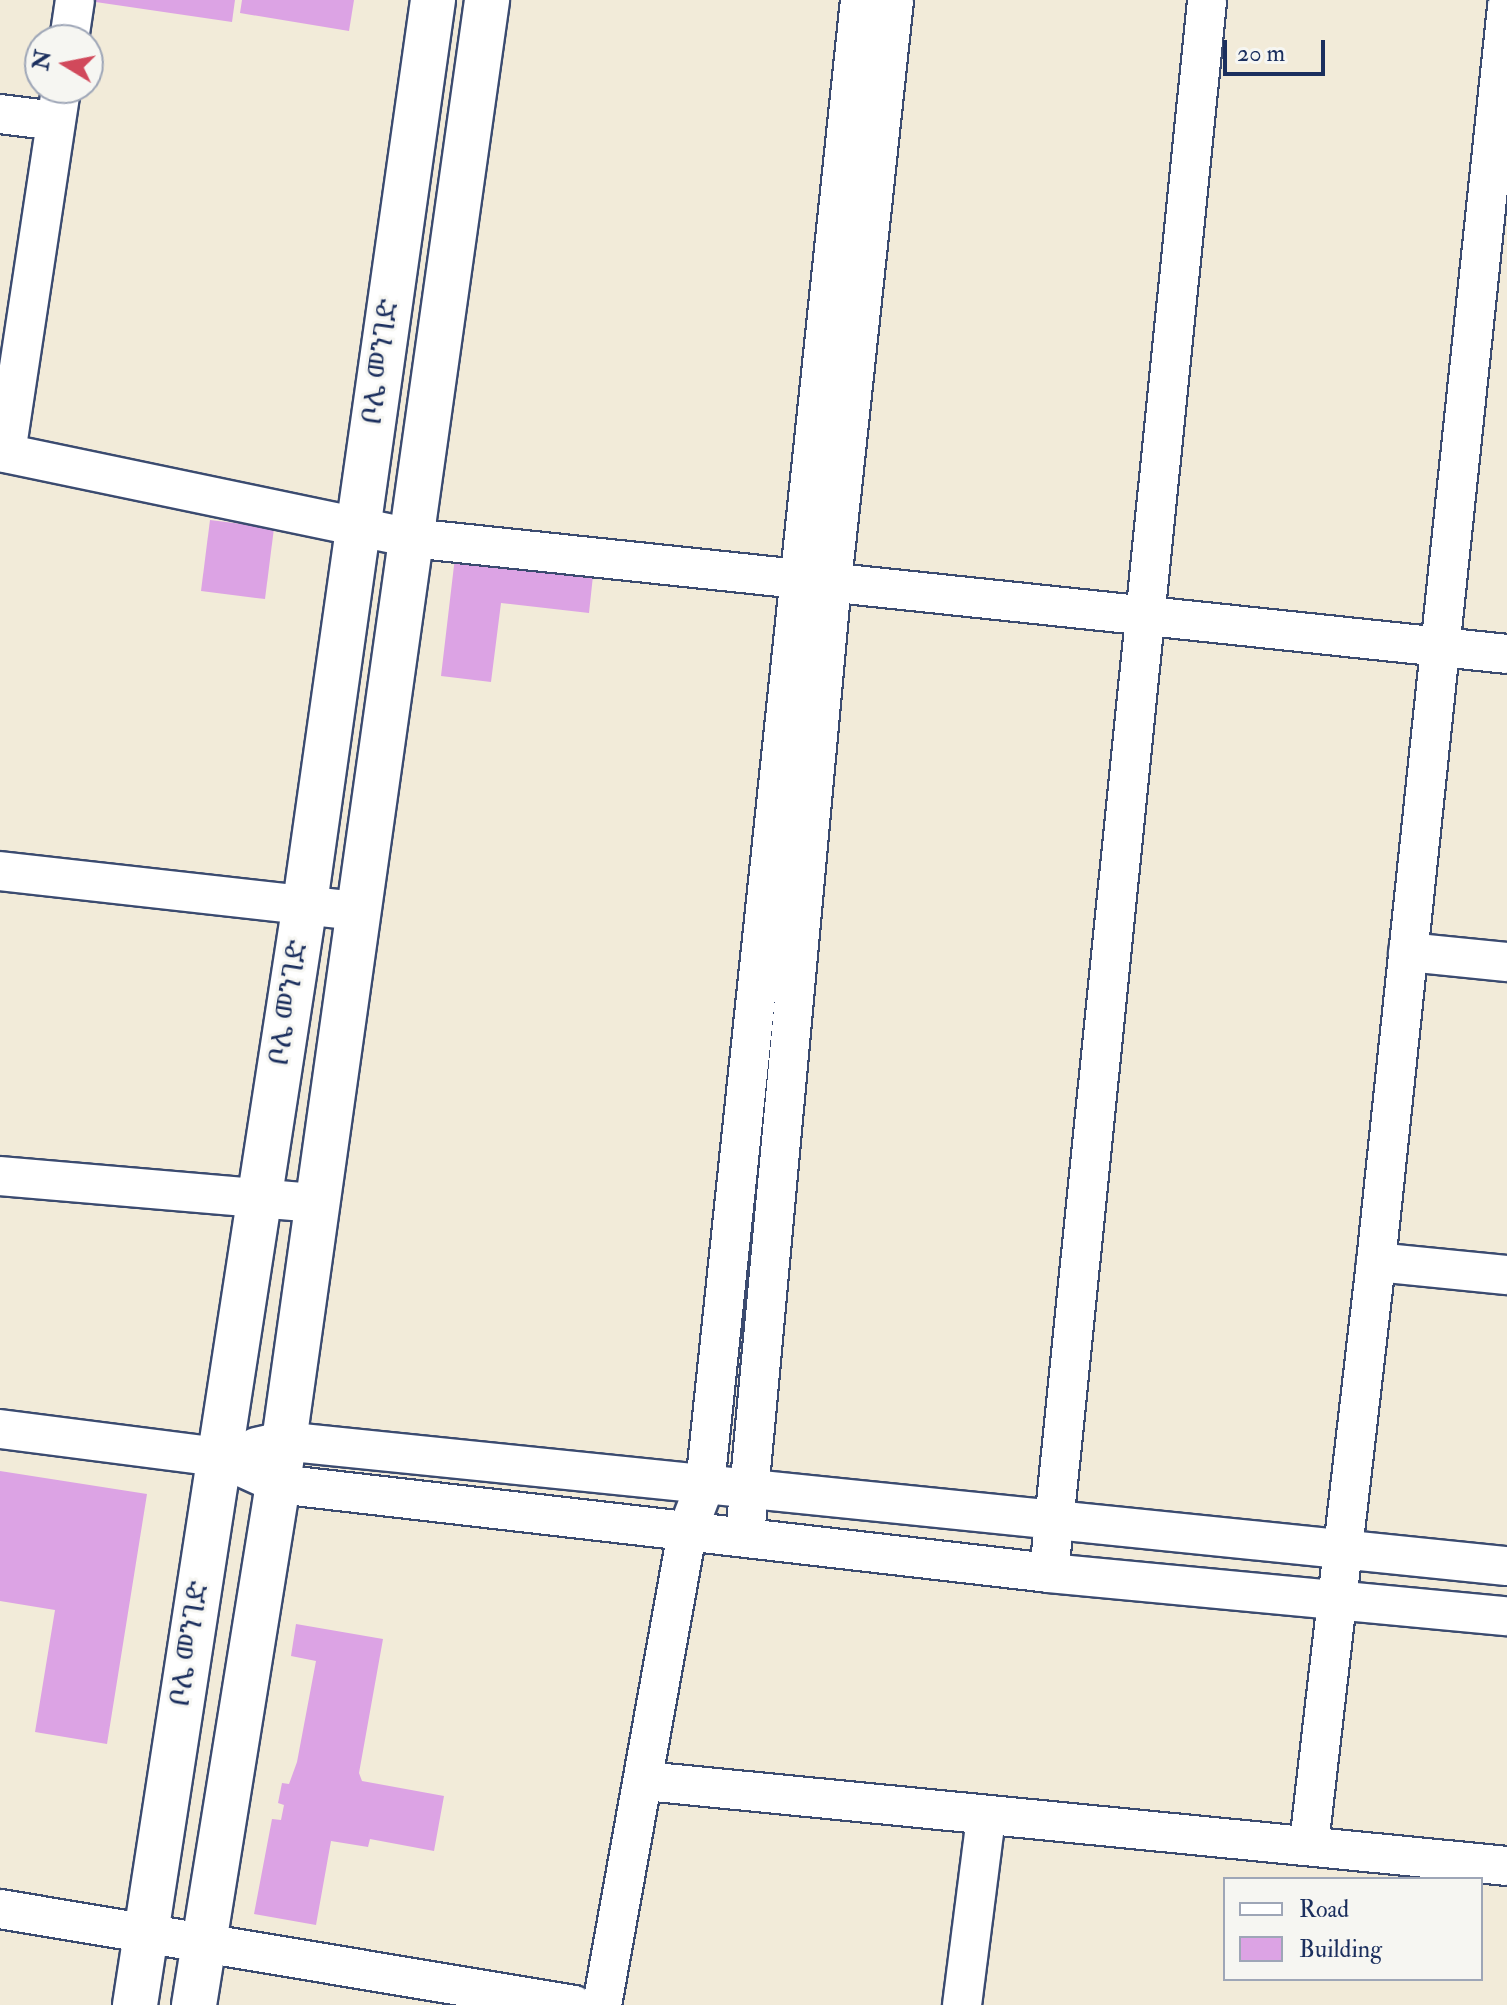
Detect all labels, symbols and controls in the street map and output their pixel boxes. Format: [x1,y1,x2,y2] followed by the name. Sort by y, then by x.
[24,24,104,104] north arrow
[1227,24,1329,74] scale bar
[1237,38,1285,69] text: 20 m
[27,48,58,72] text: N
[356,297,406,427] street label: ቦሌ መንገድ
[263,938,315,1068] street label: ቦሌ መንገድ
[164,1579,216,1709] street label: ቦሌ መንገድ
[1223,1877,1483,1981] legend
[1299,1894,1349,1925] text: Road
[1299,1934,1382,1965] text: Building

